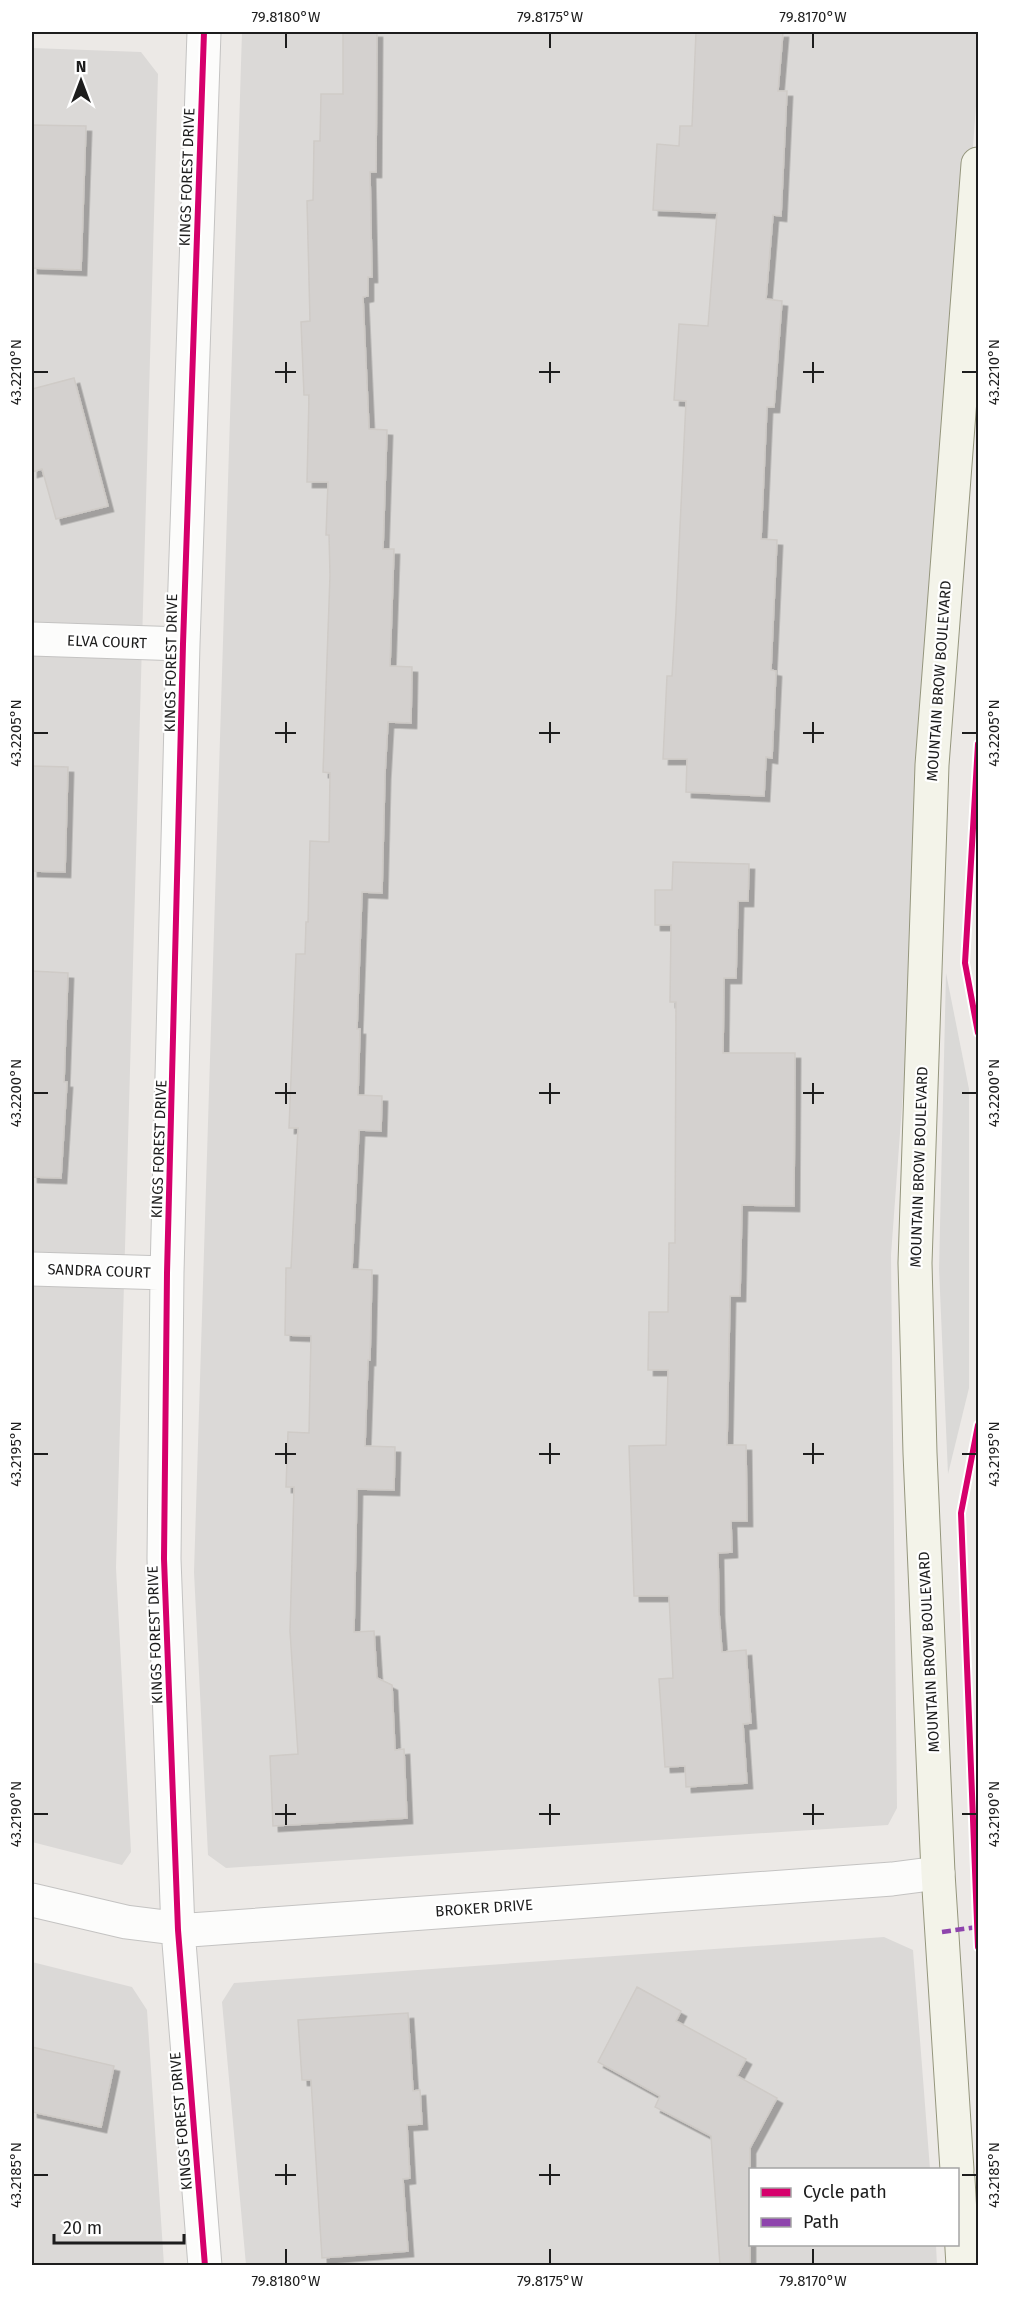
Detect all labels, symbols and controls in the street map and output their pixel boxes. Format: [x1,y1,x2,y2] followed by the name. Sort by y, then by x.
[251,8,321,26] text: 79.8180°W
[517,8,584,26] text: 79.8175°W
[779,8,847,26] text: 79.8170°W
[51,51,111,111] north arrow
[76,57,86,76] text: N
[176,107,198,247] street label: KINGS FOREST DRIVE
[7,339,25,405] text: 43.2210°N
[985,339,1003,405] text: 43.2210°N
[923,580,955,782] street label: MOUNTAIN BROW BOULEVARD
[161,594,181,732] street label: KINGS FOREST DRIVE
[67,632,148,652] street label: ELVA COURT
[7,699,25,767] text: 43.2205°N
[985,699,1003,767] text: 43.2205°N
[7,1059,25,1127] text: 43.2200°N
[985,1059,1003,1127] text: 43.2200°N
[906,1066,932,1268] street label: MOUNTAIN BROW BOULEVARD
[148,1079,170,1219] street label: KINGS FOREST DRIVE
[47,1260,151,1282] street label: SANDRA COURT
[7,1421,25,1487] text: 43.2195°N
[985,1421,1003,1487] text: 43.2195°N
[915,1551,943,1753] street label: MOUNTAIN BROW BOULEVARD
[144,1565,166,1705] street label: KINGS FOREST DRIVE
[7,1781,25,1847] text: 43.2190°N
[985,1781,1003,1847] text: 43.2190°N
[435,1896,533,1920] street label: BROKER DRIVE
[166,2051,196,2191] street label: KINGS FOREST DRIVE
[7,2142,25,2208] text: 43.2185°N
[985,2142,1003,2208] text: 43.2185°N
[749,2168,959,2246] legend
[803,2181,887,2203] text: Cycle path
[54,2207,184,2245] scale bar
[803,2211,839,2233] text: Path
[63,2217,102,2239] text: 20 m
[251,2272,321,2290] text: 79.8180°W
[517,2272,584,2290] text: 79.8175°W
[779,2272,847,2290] text: 79.8170°W

